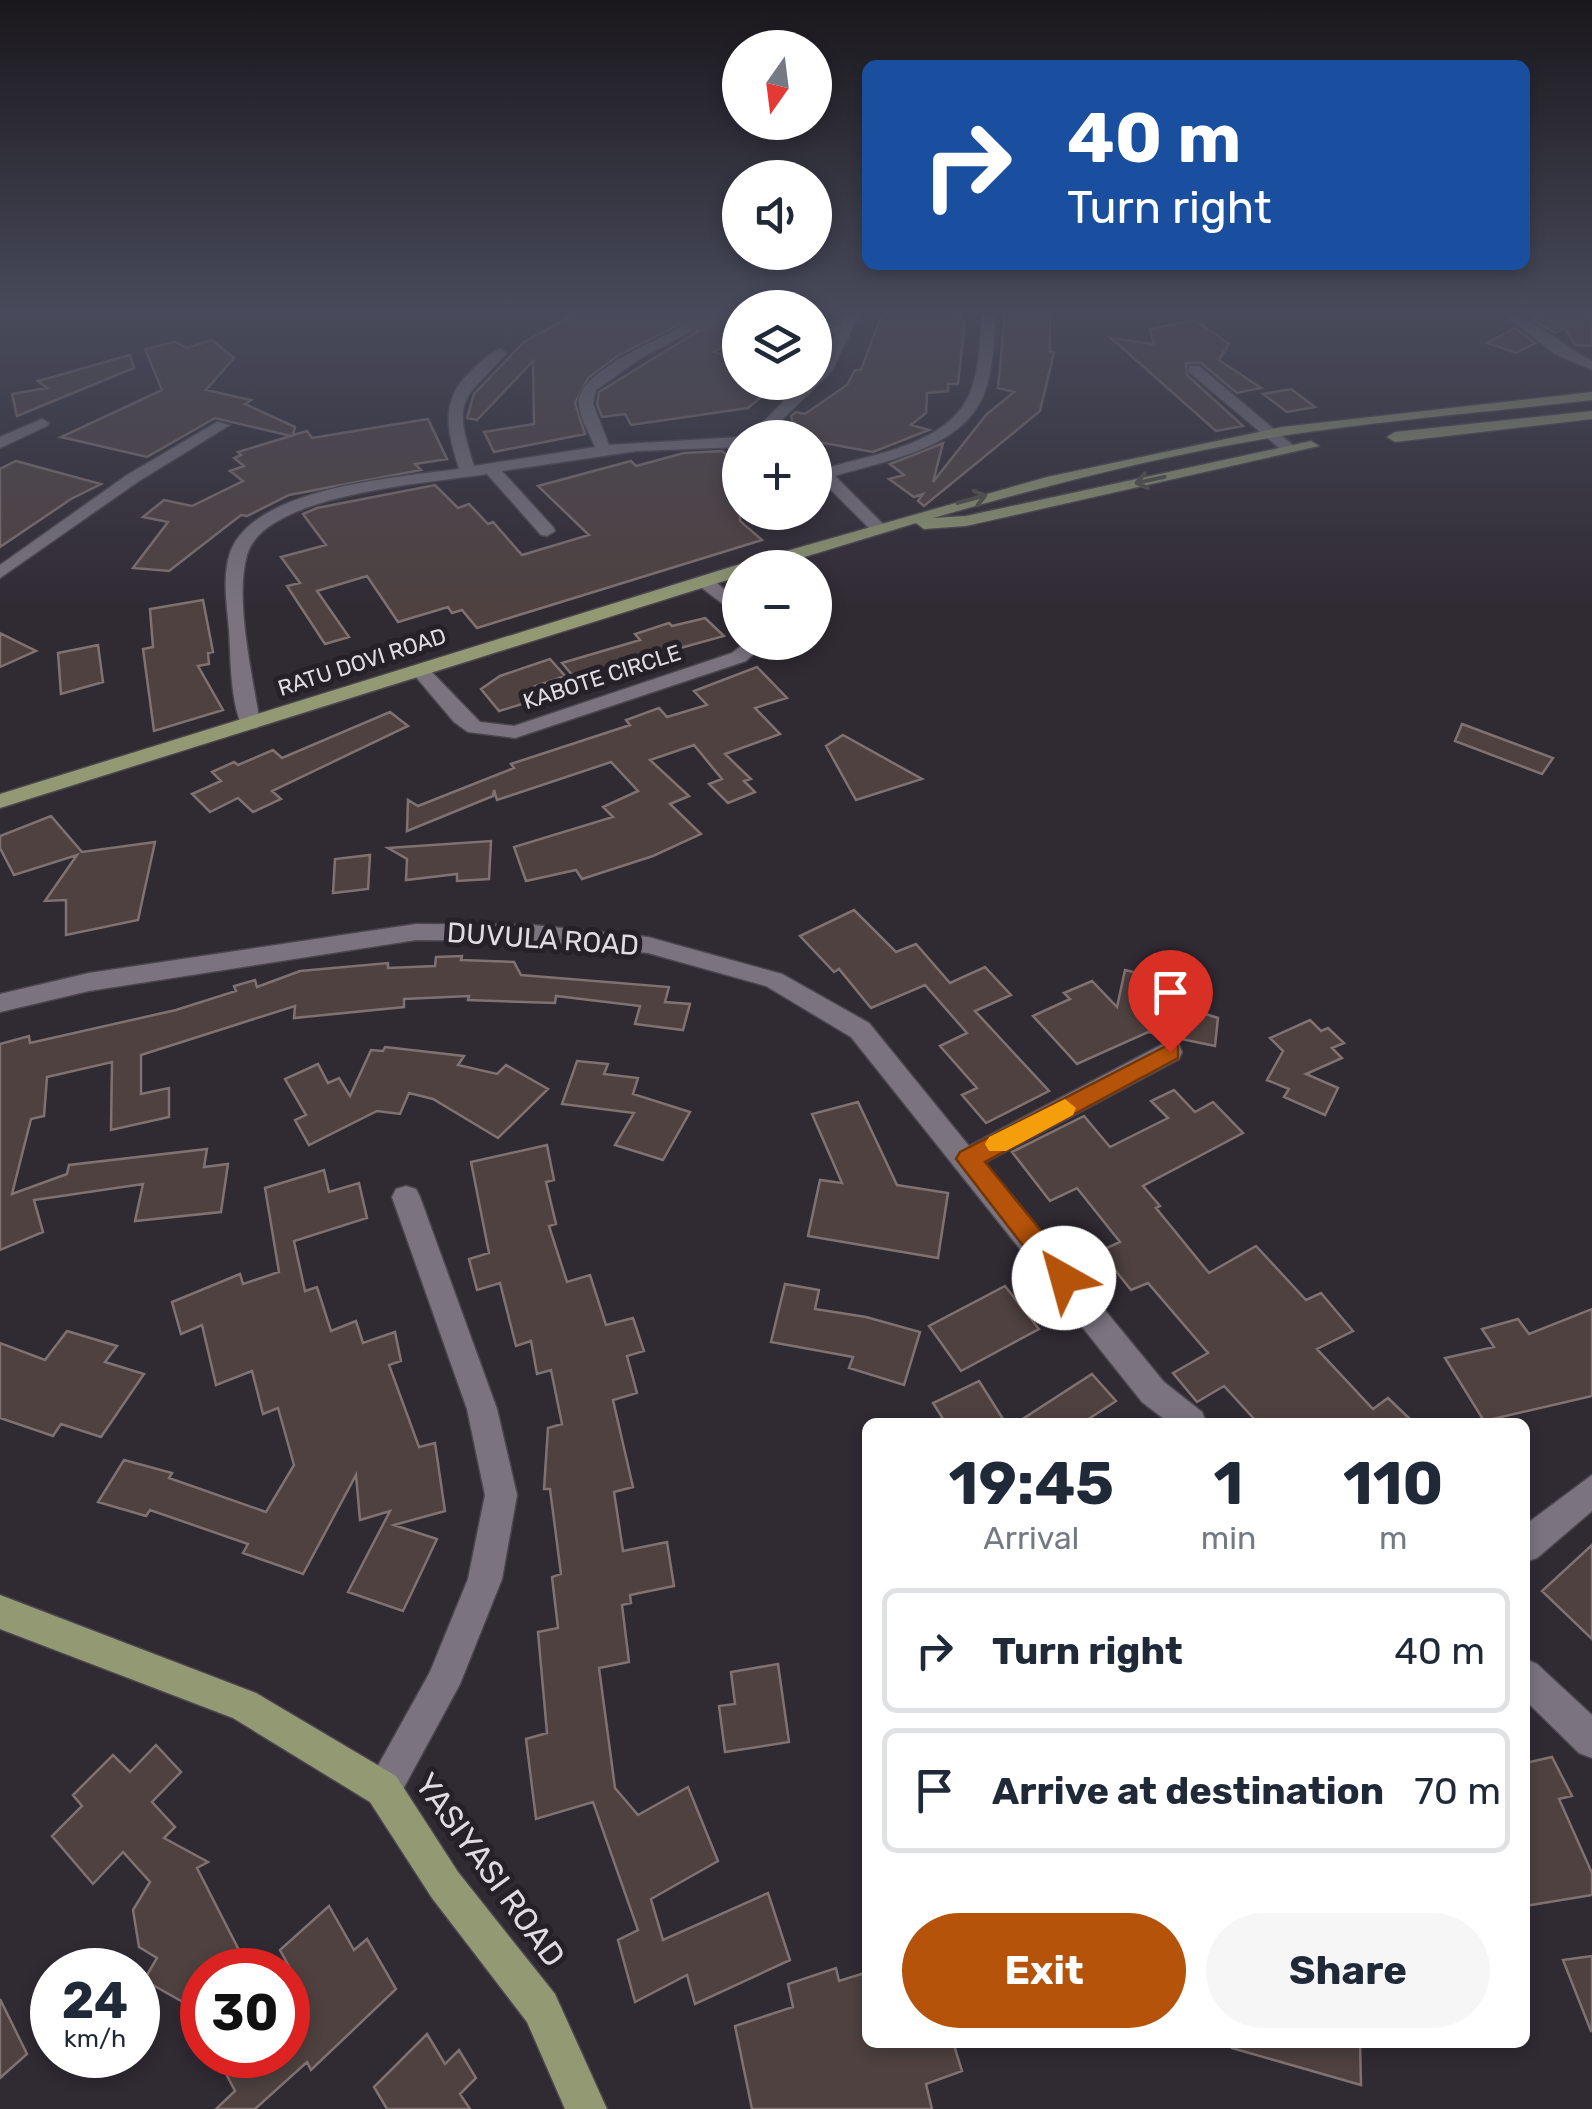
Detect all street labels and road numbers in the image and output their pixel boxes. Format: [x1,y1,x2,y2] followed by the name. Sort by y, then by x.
[274,622,450,702] street label: RATU DOVI ROAD
[520,639,684,715] street label: KABOTE CIRCLE
[446,916,640,962] street label: DUVULA ROAD
[407,1766,573,1974] street label: YASIYASI ROAD

